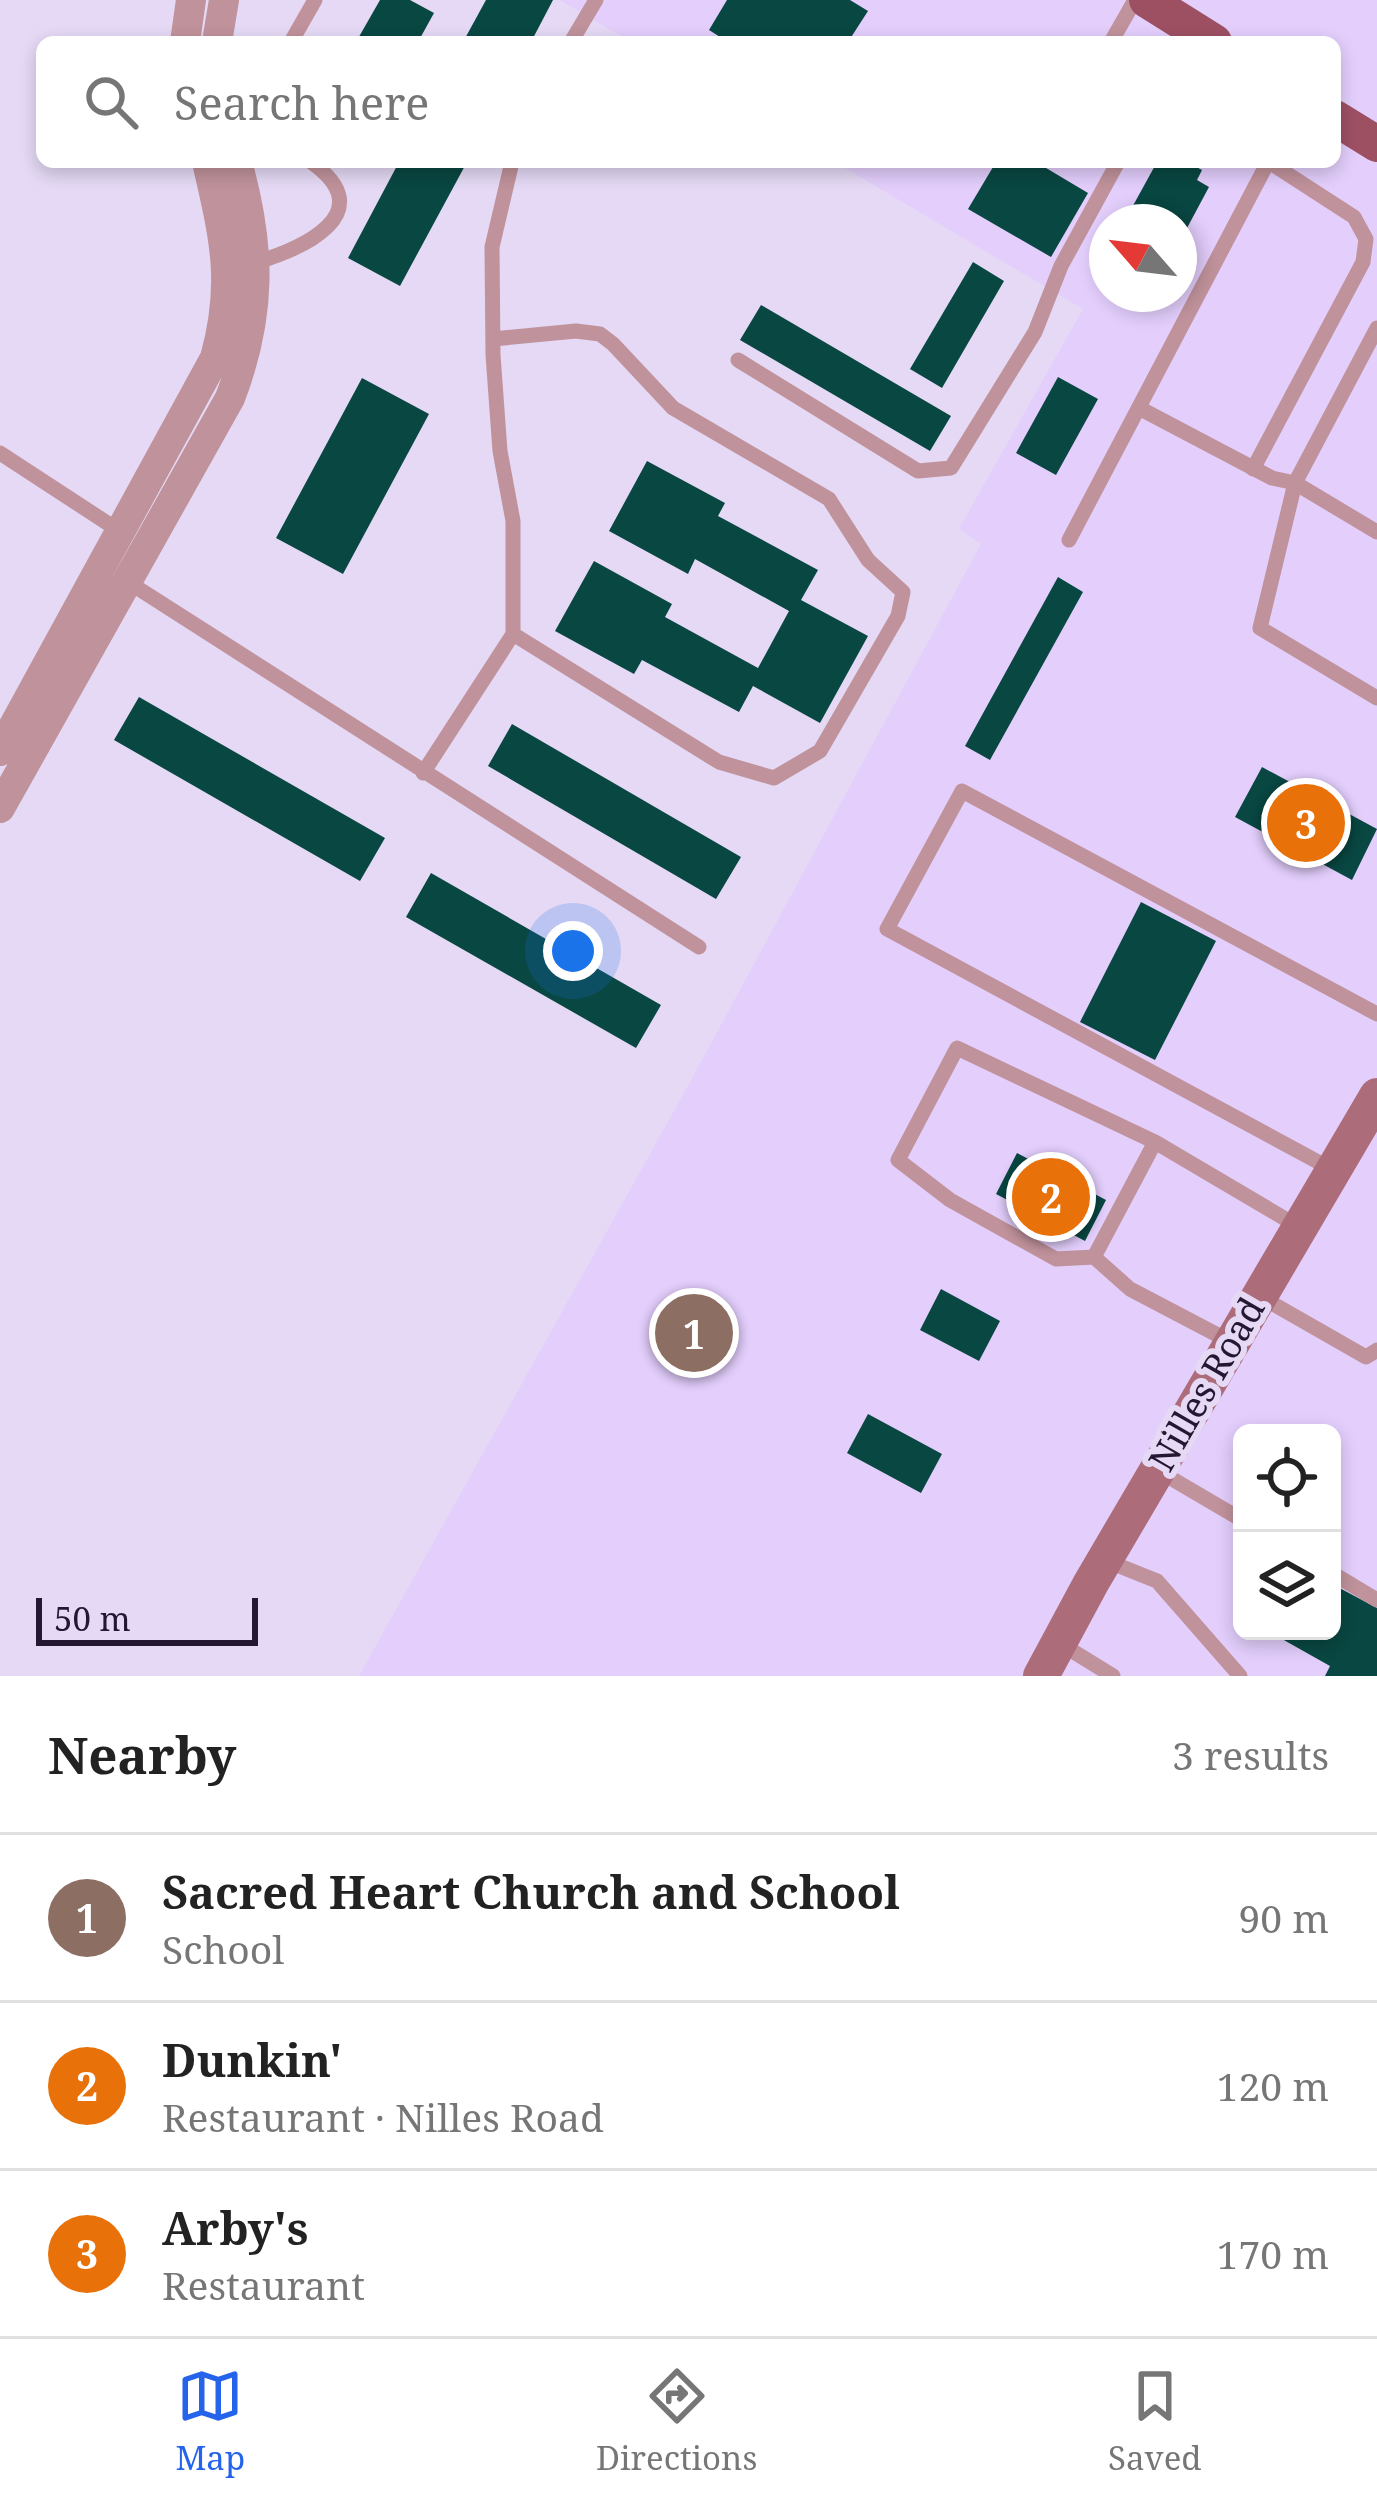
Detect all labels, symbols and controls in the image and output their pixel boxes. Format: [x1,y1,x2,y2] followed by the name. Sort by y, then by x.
[36,36,1341,168] search box
[78,69,144,135] icon: search
[174,72,429,133] text: Search here
[1089,204,1197,312] north arrow
[1267,778,1345,868] pin: 3
[543,921,603,981] your location
[1012,1152,1090,1242] pin: 2
[655,1288,733,1378] pin: 1
[1137,1288,1275,1480] street label: Nilles Road
[1233,1424,1341,1640] map controls
[1233,1424,1341,1532] button: locate
[1233,1532,1341,1640] button: layers
[36,1592,258,1645] scale bar
[54,1596,131,1641] text: 50 m
[48,1719,236,1789] text: Nearby
[1172,1728,1329,1781] text: 3 results
[162,1861,900,1922] text: Sacred Heart Church and School
[76,1891,98,1944] text: 1
[1238,1891,1329,1944] text: 90 m
[162,1922,284,1975] text: School
[162,2029,342,2090] text: Dunkin'
[76,2059,98,2112] text: 2
[1217,2059,1329,2112] text: 120 m
[162,2090,604,2143] text: Restaurant · Nilles Road
[162,2197,308,2258] text: Arby's
[76,2227,98,2280] text: 3
[1217,2227,1329,2280] text: 170 m
[162,2258,365,2311] text: Restaurant
[175,2363,245,2480] tab: Map
[596,2363,757,2480] tab: Directions
[1108,2363,1202,2480] tab: Saved

